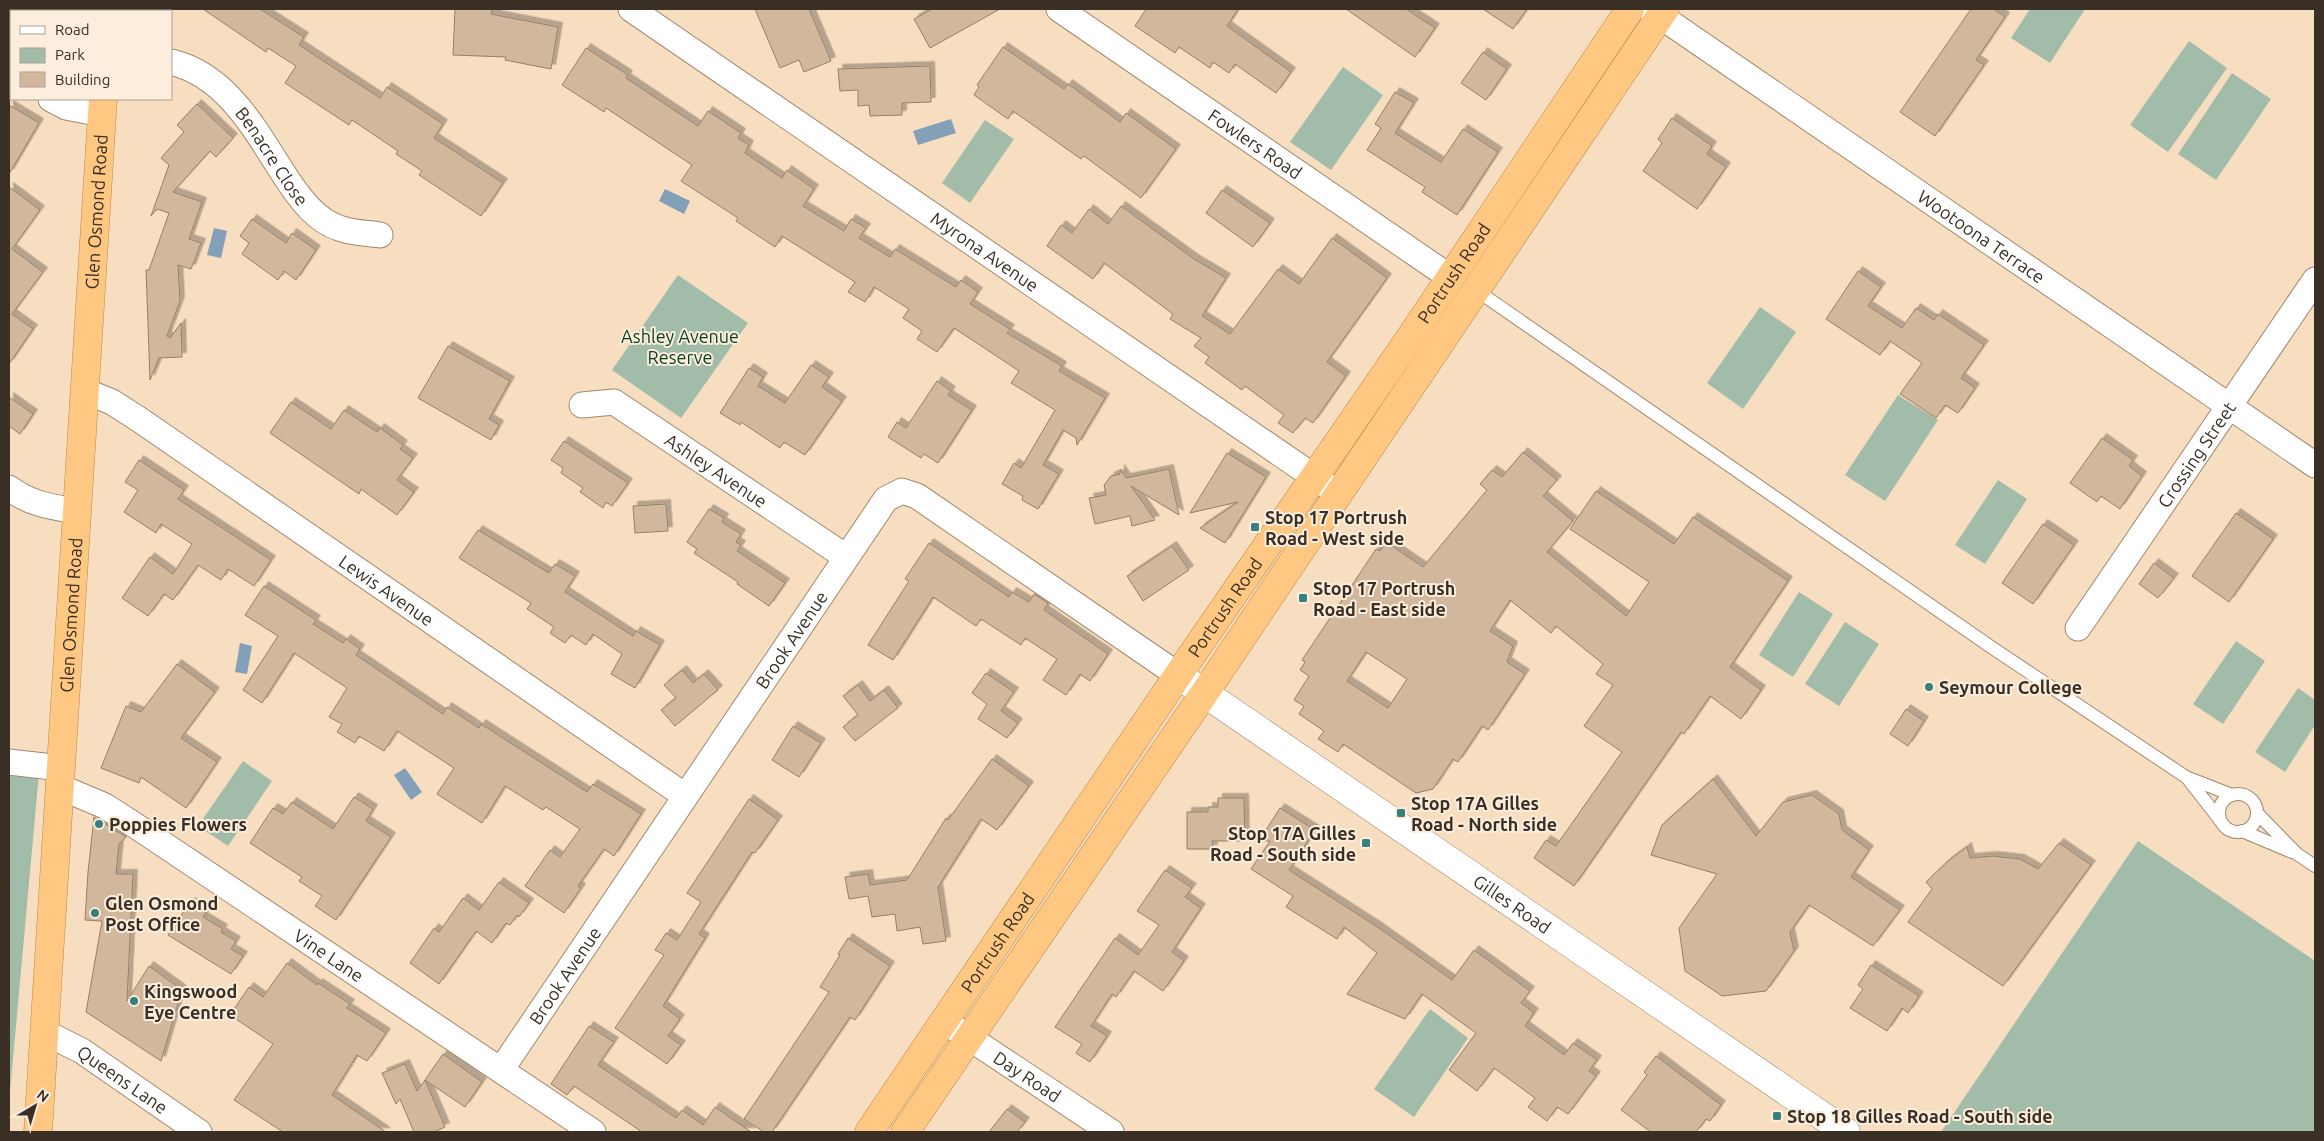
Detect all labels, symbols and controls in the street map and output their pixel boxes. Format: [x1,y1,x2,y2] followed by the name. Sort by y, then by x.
[10,10,172,100] legend
[55,21,90,38] text: Road
[55,46,85,63] text: Park
[55,71,110,88] text: Building
[232,103,312,209] street label: Benacre Close
[1205,105,1306,183] street label: Fowlers Road
[81,134,111,290] street label: Glen Osmond Road
[1914,186,2049,287] street label: Wootoona Terrace
[927,208,1043,295] street label: Myrona Avenue
[1413,219,1494,327] street label: Portrush Road
[621,326,739,367] park label: Ashley Avenue Reserve
[2153,398,2239,511] street label: Crossing Street
[661,429,771,511] street label: Ashley Avenue
[1265,507,1407,548] place label: Stop 17 Portrush Road - West side
[1249,521,1261,533] marker: Stop 17 Portrush Road - West side
[56,537,85,693] street label: Glen Osmond Road
[336,551,438,630] street label: Lewis Avenue
[1184,554,1266,661] street label: Portrush Road
[1313,578,1455,619] place label: Stop 17 Portrush Road - East side
[751,587,831,692] street label: Brook Avenue
[1297,592,1309,604] marker: Stop 17 Portrush Road - East side
[1939,677,2082,697] place label: Seymour College
[1923,681,1935,693] marker: Seymour College
[1411,793,1557,834] place label: Stop 17A Gilles Road - North side
[1395,807,1407,819] marker: Stop 17A Gilles Road - North side
[109,814,247,834] place label: Poppies Flowers
[93,818,105,830] marker: Poppies Flowers
[1210,823,1356,864] place label: Stop 17A Gilles Road - South side
[1360,837,1372,849] marker: Stop 17A Gilles Road - South side
[1470,870,1555,937] street label: Gilles Road
[957,889,1038,996] street label: Portrush Road
[105,893,218,934] place label: Glen Osmond Post Office
[89,907,101,919] marker: Glen Osmond Post Office
[525,923,605,1028] street label: Brook Avenue
[290,925,368,986] street label: Vine Lane
[144,981,237,1022] place label: Kingswood Eye Centre
[128,995,140,1007] marker: Kingswood Eye Centre
[73,1041,172,1117] street label: Queens Lane
[990,1047,1065,1106] street label: Day Road
[10,1081,60,1131] north arrow
[34,1086,52,1105] text: N
[1787,1106,2053,1126] place label: Stop 18 Gilles Road - South side
[1771,1110,1783,1122] marker: Stop 18 Gilles Road - South side

